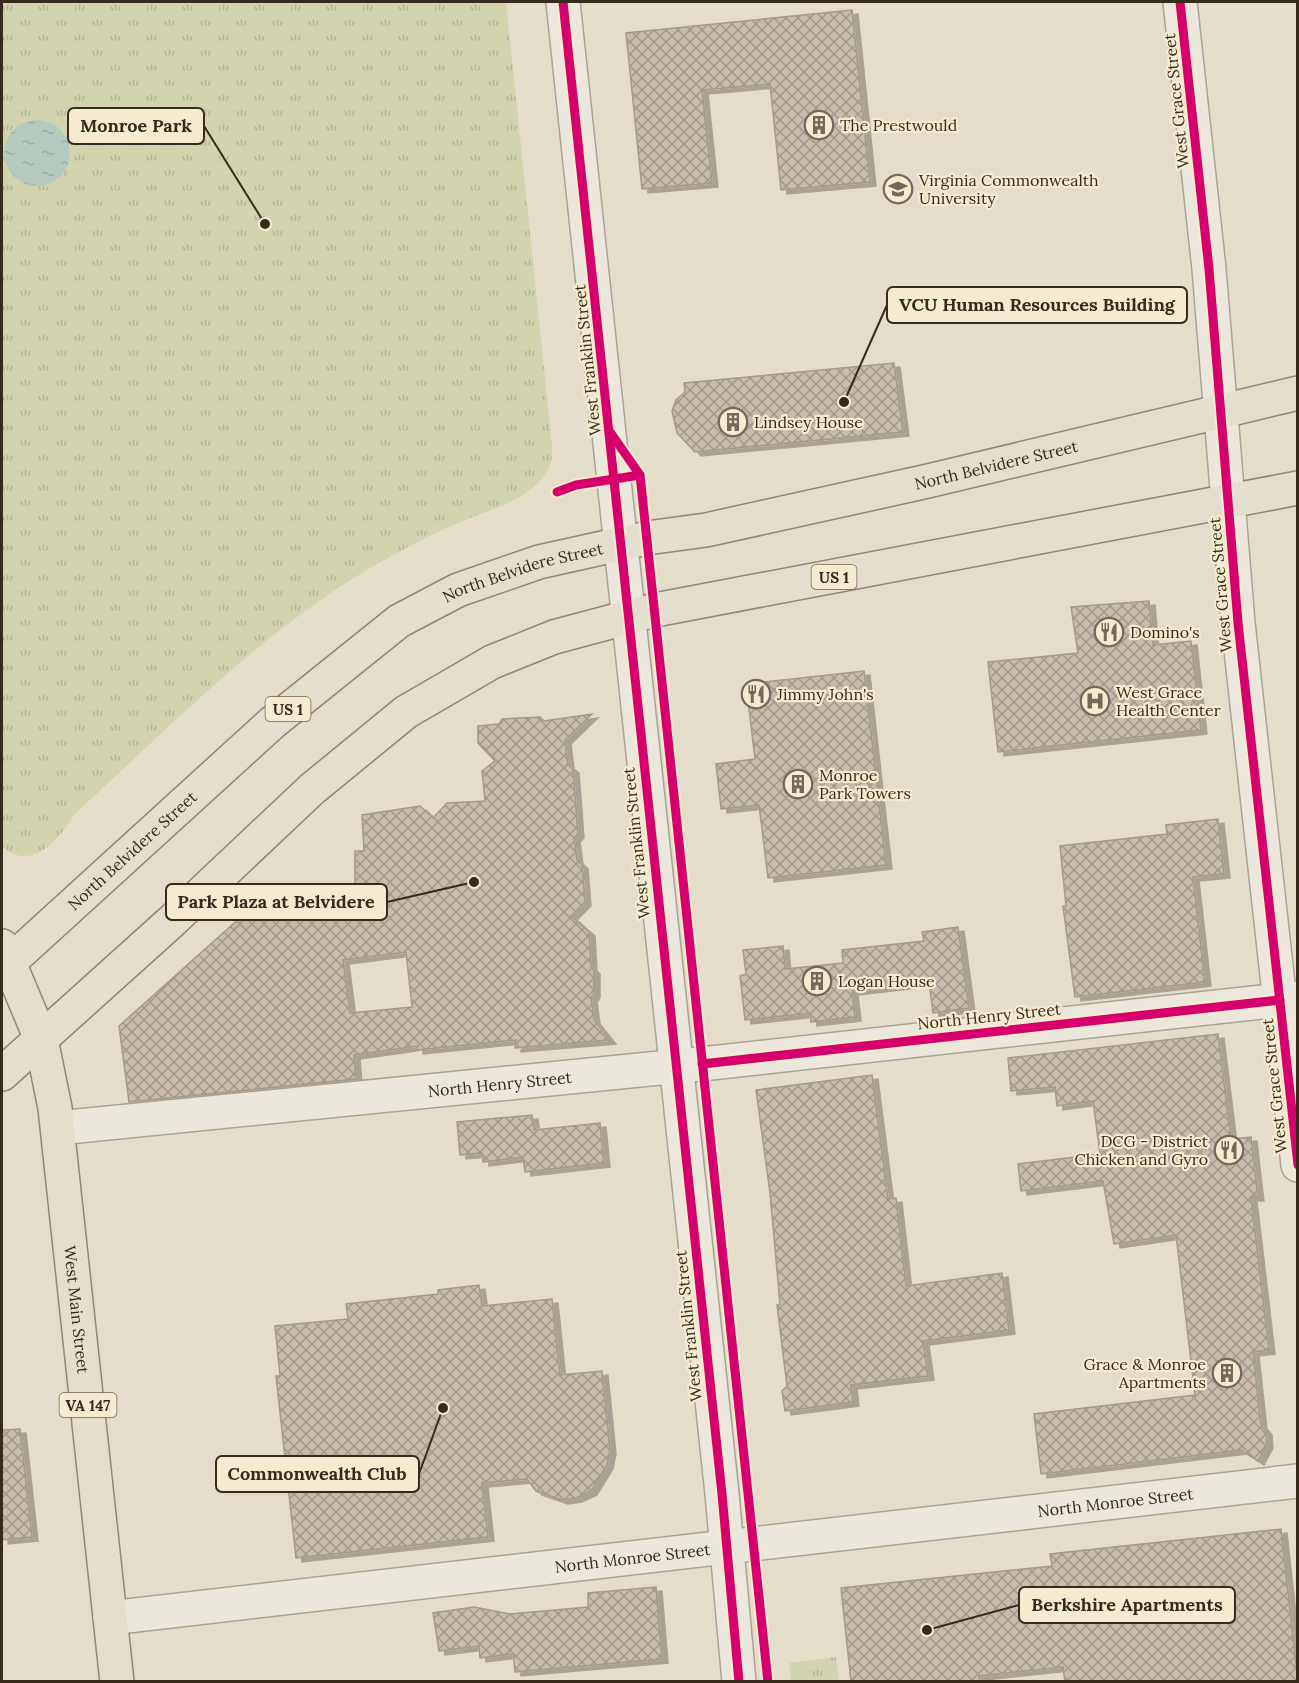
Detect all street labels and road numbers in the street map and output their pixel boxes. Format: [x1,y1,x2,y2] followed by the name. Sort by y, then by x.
[1159,32,1193,170] street label: West Grace Street
[569,283,605,437] street label: West Franklin Street
[912,436,1081,494] street label: North Belvidere Street
[1204,516,1236,653] street label: West Grace Street
[439,538,606,607] street label: North Belvidere Street
[812,565,856,589] road number: US 1
[266,697,310,721] road number: US 1
[618,766,654,920] street label: West Franklin Street
[63,786,201,914] street label: North Belvidere Street
[916,998,1063,1033] street label: North Henry Street
[1257,1017,1291,1155] street label: West Grace Street
[427,1067,573,1101] street label: North Henry Street
[60,1245,94,1375] street label: West Main Street
[670,1249,706,1403] street label: West Franklin Street
[60,1393,116,1417] road number: VA 147
[1036,1483,1195,1521] street label: North Monroe Street
[554,1539,712,1577] street label: North Monroe Street

